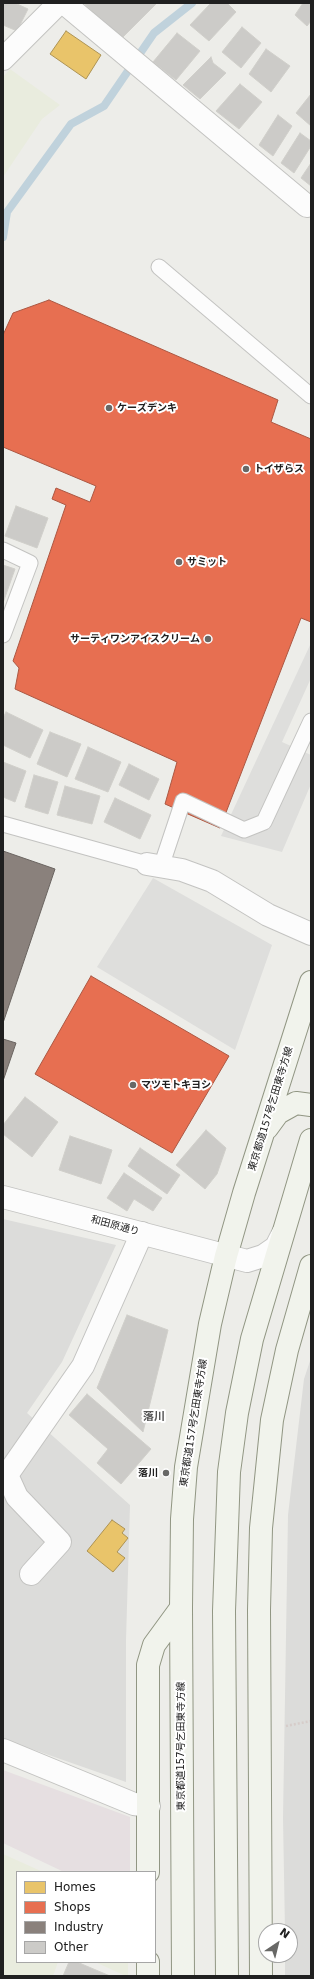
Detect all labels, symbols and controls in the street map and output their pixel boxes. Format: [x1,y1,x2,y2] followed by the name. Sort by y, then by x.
[117,402,177,414] place label: ケーズデンキ
[104,403,114,413] marker: ケーズデンキ
[254,463,304,475] place label: トイザらス
[241,464,251,474] marker: トイザらス
[187,556,227,568] place label: サミット
[174,557,184,567] marker: サミット
[70,633,200,645] place label: サーティワンアイスクリーム
[203,634,213,644] marker: サーティワンアイスクリーム
[246,1046,296,1172] street label: 東京都道157号乞田東寺方線
[141,1079,211,1091] place label: マツモトキヨシ
[128,1080,138,1090] marker: マツモトキヨシ
[89,1214,141,1238] street label: 和田原通り
[178,1358,210,1488] street label: 東京都道157号乞田東寺方線
[143,1410,165,1424] district label: 落川
[138,1467,158,1479] place label: 落川
[161,1468,171,1478] marker: 落川
[175,1681,187,1811] street label: 東京都道157号乞田東寺方線
[16,1871,156,1963] legend
[54,1880,96,1894] text: Homes
[54,1900,90,1914] text: Shops
[54,1920,103,1934] text: Industry
[258,1923,298,1963] north arrow
[277,1926,292,1942] text: N
[54,1940,88,1954] text: Other

